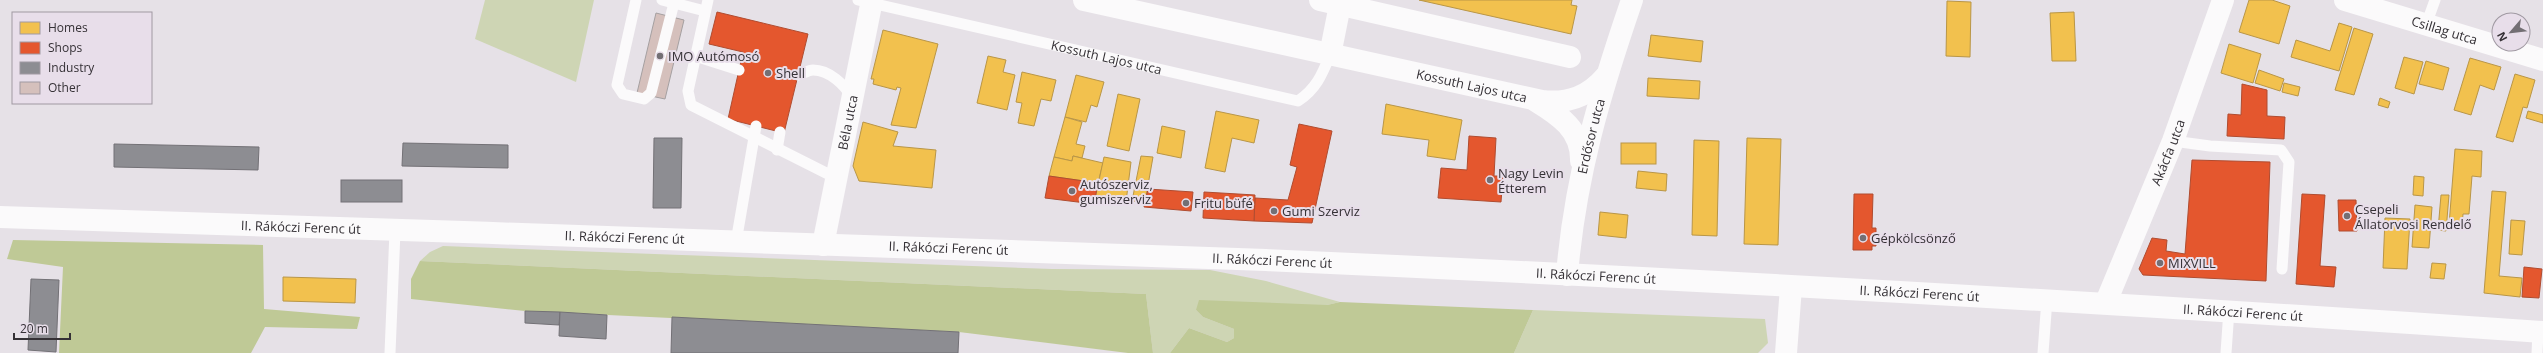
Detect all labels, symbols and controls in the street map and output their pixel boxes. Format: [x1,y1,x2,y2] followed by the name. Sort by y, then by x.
[12,12,152,104] legend
[2409,12,2480,49] street label: Csillag utca
[2491,12,2531,52] north arrow
[48,19,88,36] text: Homes
[2493,29,2510,44] text: N
[1049,36,1164,78] street label: Kossuth Lajos utca
[48,39,83,56] text: Shops
[668,47,760,65] place label: IMO Autómosó
[655,51,665,61] marker: IMO Autómosó
[48,59,95,76] text: Industry
[776,64,805,82] place label: Shell
[1415,65,1529,106] street label: Kossuth Lajos utca
[763,68,773,78] marker: Shell
[48,79,81,96] text: Other
[833,93,862,152] street label: Béla utca
[1573,96,1609,176] street label: Erdősor utca
[2147,117,2189,188] street label: Akácfa utca
[1498,164,1564,197] place label: Nagy Levin Étterem
[1080,175,1153,208] place label: Autószerviz, gumiszerviz
[1485,175,1495,185] marker: Nagy Levin Étterem
[1067,186,1077,196] marker: Autószerviz, gumiszerviz
[1194,194,1253,212] place label: Fritu büfé
[1181,198,1191,208] marker: Fritu büfé
[2355,200,2472,233] place label: Csepeli Állatorvosi Rendelő
[1282,202,1360,220] place label: Gumi Szerviz
[1269,206,1279,216] marker: Gumi Szerviz
[2342,211,2352,221] marker: Csepeli Állatorvosi Rendelő
[241,216,361,238] street label: II. Rákóczi Ferenc út
[564,226,685,248] street label: II. Rákóczi Ferenc út
[1871,229,1956,247] place label: Gépkölcsönző
[1858,233,1868,243] marker: Gépkölcsönző
[888,237,1009,259] street label: II. Rákóczi Ferenc út
[1212,249,1333,272] street label: II. Rákóczi Ferenc út
[2168,254,2216,272] place label: MIXVILL
[2155,258,2165,268] marker: MIXVILL
[1536,264,1657,288] street label: II. Rákóczi Ferenc út
[1859,281,1980,306] street label: II. Rákóczi Ferenc út
[2182,300,2304,325] street label: II. Rákóczi Ferenc út
[14,315,70,341] scale bar
[20,320,48,337] text: 20 m

